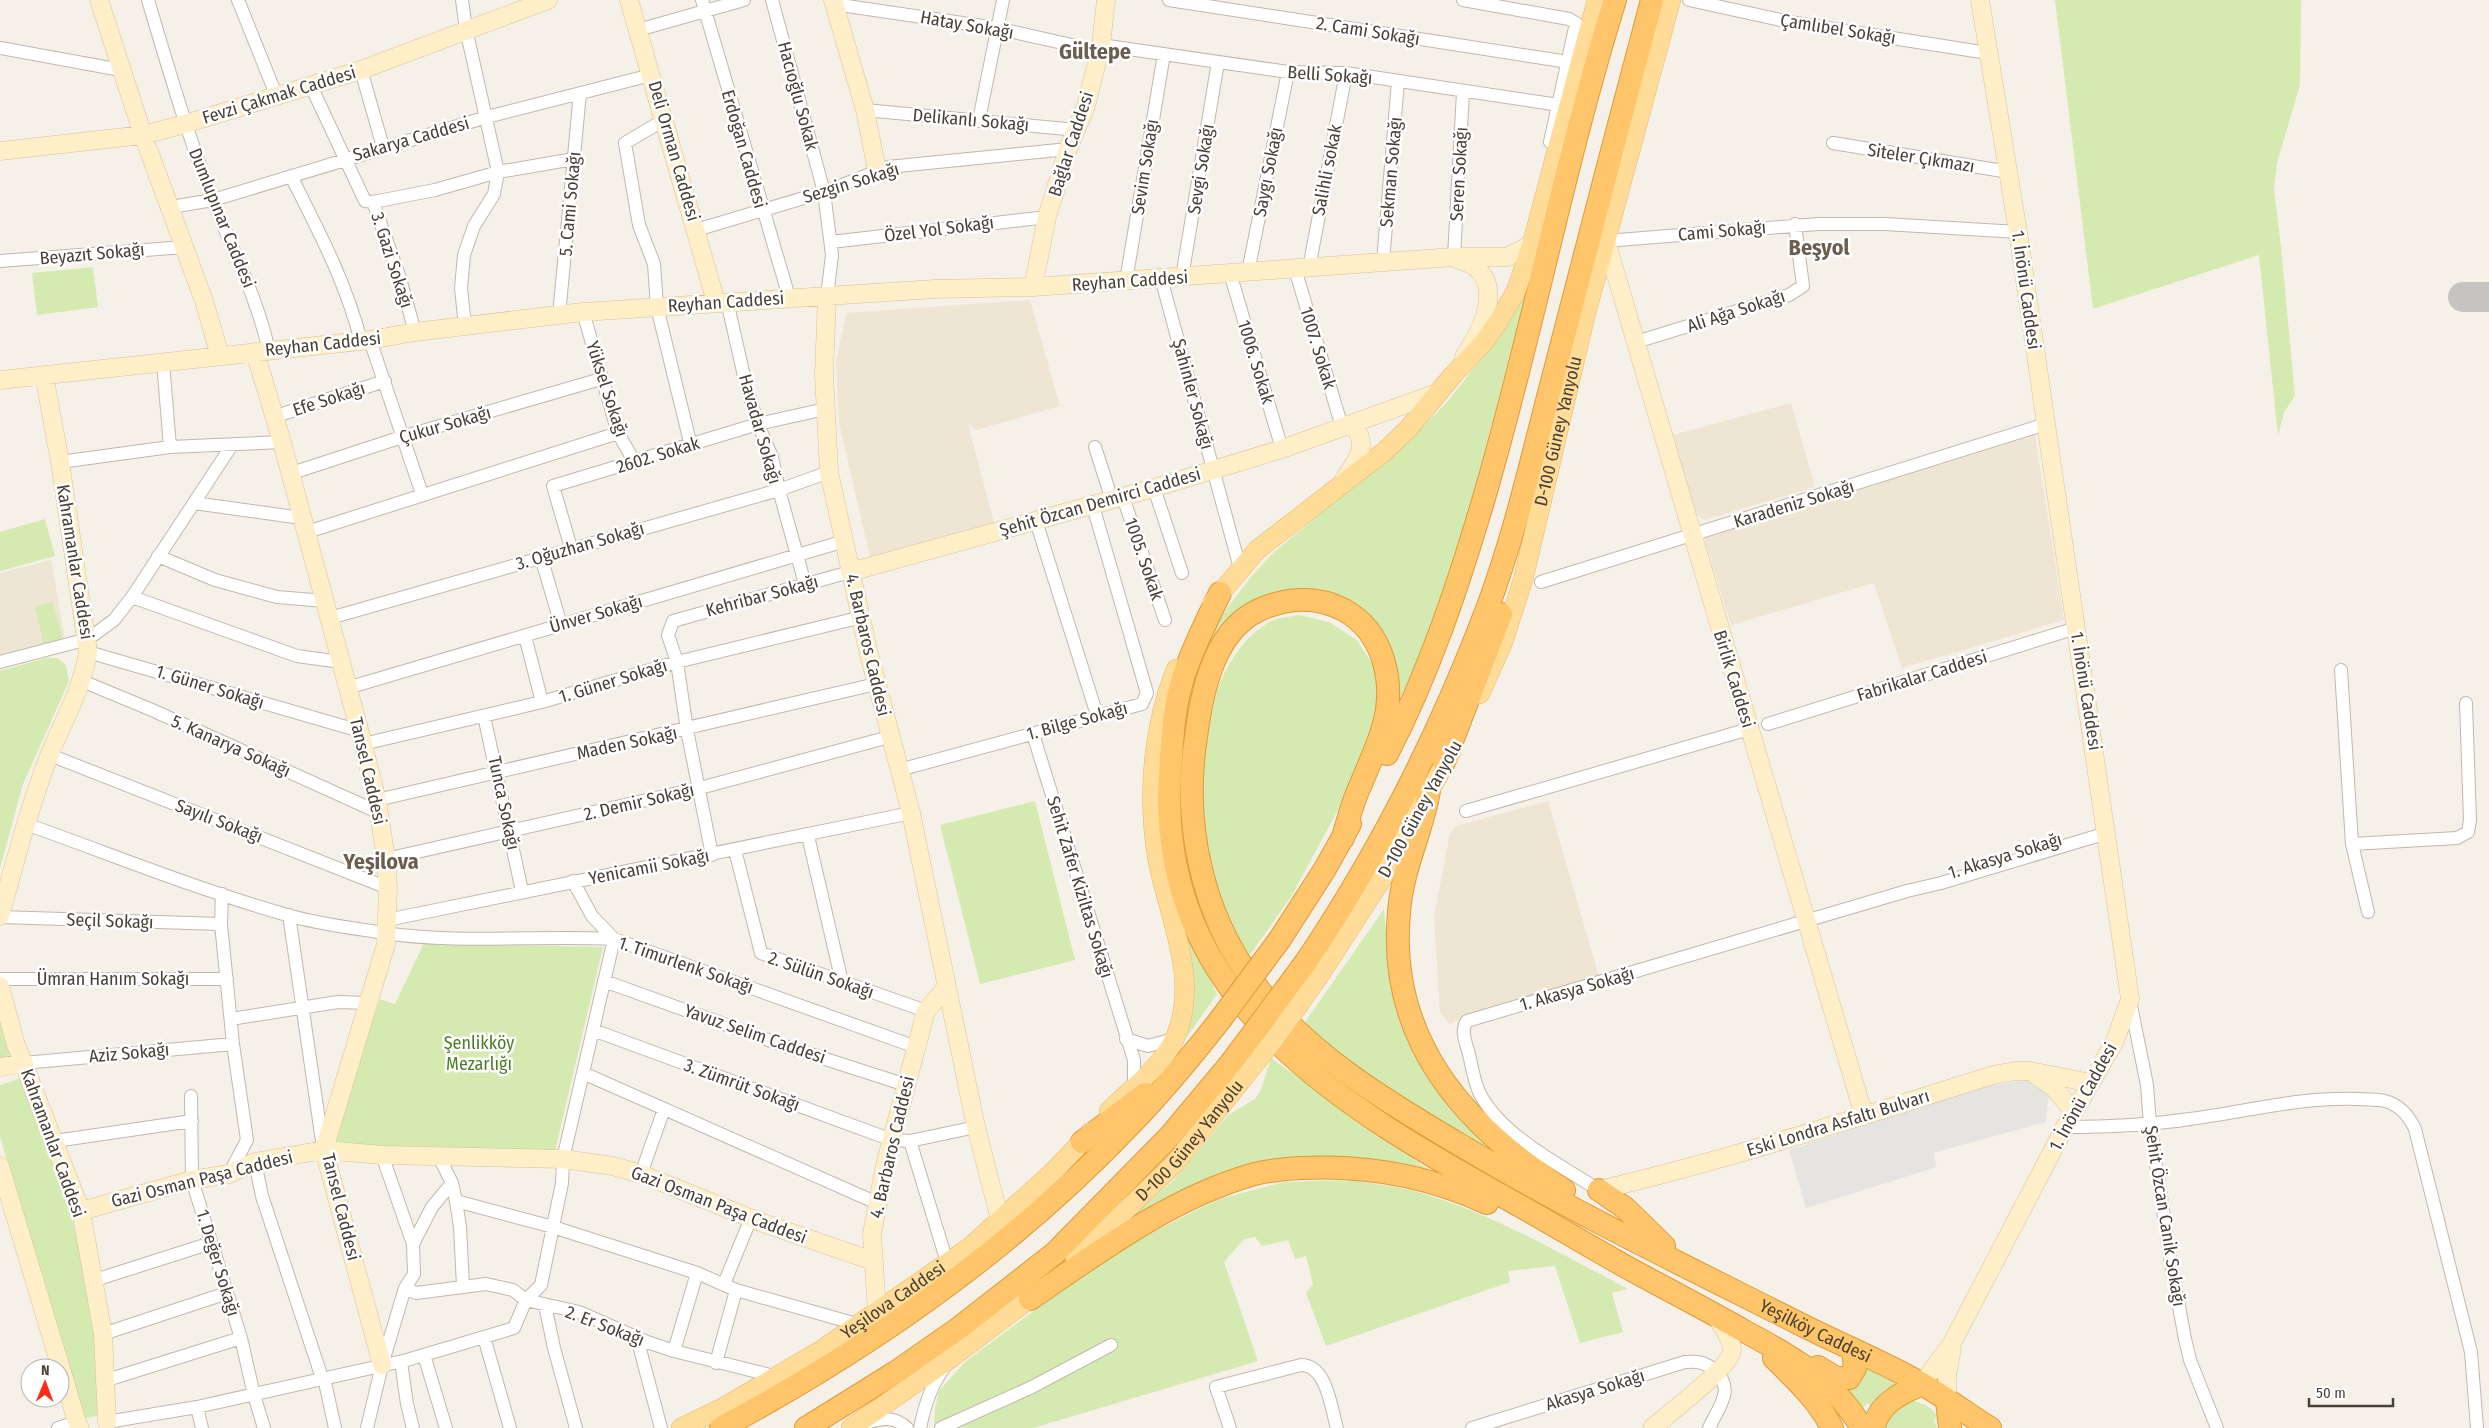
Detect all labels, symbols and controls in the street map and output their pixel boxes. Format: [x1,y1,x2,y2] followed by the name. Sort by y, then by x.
[919,6,1015,44] street label: Hatay Sokağı
[1779,9,1897,49] street label: Çamlıbel Sokağı
[1315,12,1421,50] street label: 2. Cami Sokağı
[1059,38,1131,65] district label: Gültepe
[773,39,823,154] street label: Hacıoğlu Sokak
[199,61,359,129] street label: Fevzi Çakmak Caddesi
[1287,61,1373,89] street label: Belli Sokağı
[643,78,705,224] street label: Deli Orman Caddesi
[717,87,771,211] street label: Erdoğan Caddesi
[1044,89,1098,199] street label: Bağlar Caddesi
[912,104,1030,136] street label: Delikanlı Sokağı
[350,112,472,166] street label: Sakarya Caddesi
[1375,116,1407,228] street label: Sekman Sokağı
[1127,118,1163,216] street label: Sevim Sokağı
[1183,122,1219,216] street label: Sevgi Sokağı
[1307,122,1347,217] street label: Salihli sokak
[1249,125,1287,219] street label: Saygı Sokağı
[1446,126,1472,222] street label: Seren Sokağı
[1866,139,1976,177] street label: Siteler Çıkmazı
[184,145,260,291] street label: Dumlupınar Caddesi
[554,151,586,257] street label: 5. Cami Sokağı
[800,158,902,208] street label: Sezgin Sokağı
[366,209,418,311] street label: 3. Gazi Sokağı
[883,211,995,247] street label: Özel Yol Sokağı
[1677,216,1767,246] street label: Cami Sokağı
[2007,229,2045,351] street label: 1. İnönü Caddesi
[1789,234,1850,261] district label: Beşyol
[39,238,145,270] street label: Beyazıt Sokağı
[1071,266,1189,296] street label: Reyhan Caddesi
[1684,285,1788,337] street label: Ali Ağa Sokağı
[667,287,785,317] street label: Reyhan Caddesi
[1295,304,1341,392] street label: 1007. Sokak
[1233,317,1279,407] street label: 1006. Sokak
[264,327,382,361] street label: Reyhan Caddesi
[1168,336,1218,452] street label: Şahinler Sokağı
[581,338,633,440] street label: Yüksel Sokağı
[1530,354,1586,508] street label: D-100 Güney Yanyolu
[734,372,786,486] street label: Havadar Sokağı
[290,377,368,421] street label: Efe Sokağı
[397,401,493,449] street label: Çukur Sokağı
[614,432,703,478] street label: 2602. Sokak
[997,463,1203,541] street label: Şehit Özcan Demirci Caddesi
[1731,475,1857,533] street label: Karadeniz Sokağı
[52,483,98,641] street label: Kahramanlar Caddesi
[1120,515,1169,604] street label: 1005. Sokak
[513,517,647,575] street label: 3. Oğuzhan Sokağı
[703,570,821,622] street label: Kehribar Sokağı
[841,572,895,718] street label: 4. Barbaros Caddesi
[547,590,645,638] street label: Ünver Sokağı
[1709,628,1759,730] street label: Birlik Caddesi
[2066,630,2106,752] street label: 1. İnönü Caddesi
[1854,646,1990,706] street label: Fabrikalar Caddesi
[556,654,670,708] street label: 1. Güner Sokağı
[153,660,267,714] street label: 1. Güner Sokağı
[1024,697,1130,745] street label: 1. Bilge Sokağı
[168,710,294,782] street label: 5. Kanarya Sokağı
[345,715,391,827] street label: Tansel Caddesi
[575,722,679,764] street label: Maden Sokağı
[1373,737,1467,881] street label: D-100 Güney Yanyolu
[483,754,525,852] street label: Tunca Sokağı
[582,779,696,825] street label: 2. Demir Sokağı
[172,794,266,848] street label: Sayılı Sokağı
[1042,794,1118,980] street label: Sehit Zafer Kiziltas Sokağı
[1945,828,2065,884] street label: 1. Akasya Sokağı
[587,845,711,889] street label: Yenicamii Sokağı
[342,848,419,875] district label: Yeşilova
[66,908,154,934] street label: Seçil Sokağı
[616,932,756,998] street label: 1. Timurlenk Sokağı
[765,947,877,1003] street label: 2. Sülün Sokağı
[1517,962,1637,1016] street label: 1. Akasya Sokağı
[37,968,189,990] street label: Ümran Hanım Sokağı
[681,999,829,1069] street label: Yavuz Selim Caddesi
[444,1032,514,1075] park label: Şenlikköy Mezarlığı
[88,1039,170,1067] street label: Aziz Sokağı
[2044,1039,2122,1155] street label: 1. İnönü Caddesi
[681,1054,803,1116] street label: 3. Zümrüt Sokağı
[16,1066,90,1220] street label: Kahramanlar Caddesi
[865,1074,919,1220] street label: 4. Barbaros Caddesi
[1131,1076,1248,1206] street label: D-100 Güney Yanyolu
[1744,1085,1932,1161] street label: Eski Londra Asfaltı Bulvarı
[2140,1124,2190,1308] street label: Şehit Özcan Canik Sokağı
[109,1146,295,1212] street label: Gazi Osman Paşa Caddesi
[317,1151,365,1263] street label: Tansel Caddesi
[628,1161,810,1249] street label: Gazi Osman Paşa Caddesi
[191,1207,245,1319] street label: 1. Değer Sokağı
[837,1256,950,1344] street label: Yeşilova Caddesi
[1756,1294,1875,1367] street label: Yeşilköy Caddesi
[562,1301,648,1351] street label: 2. Er Sokağı
[20,1358,70,1408] north arrow
[41,1362,50,1379] text: N
[1543,1364,1647,1416] street label: Akasya Sokağı
[2309,1376,2393,1408] scale bar
[2316,1384,2346,1402] text: 50 m

